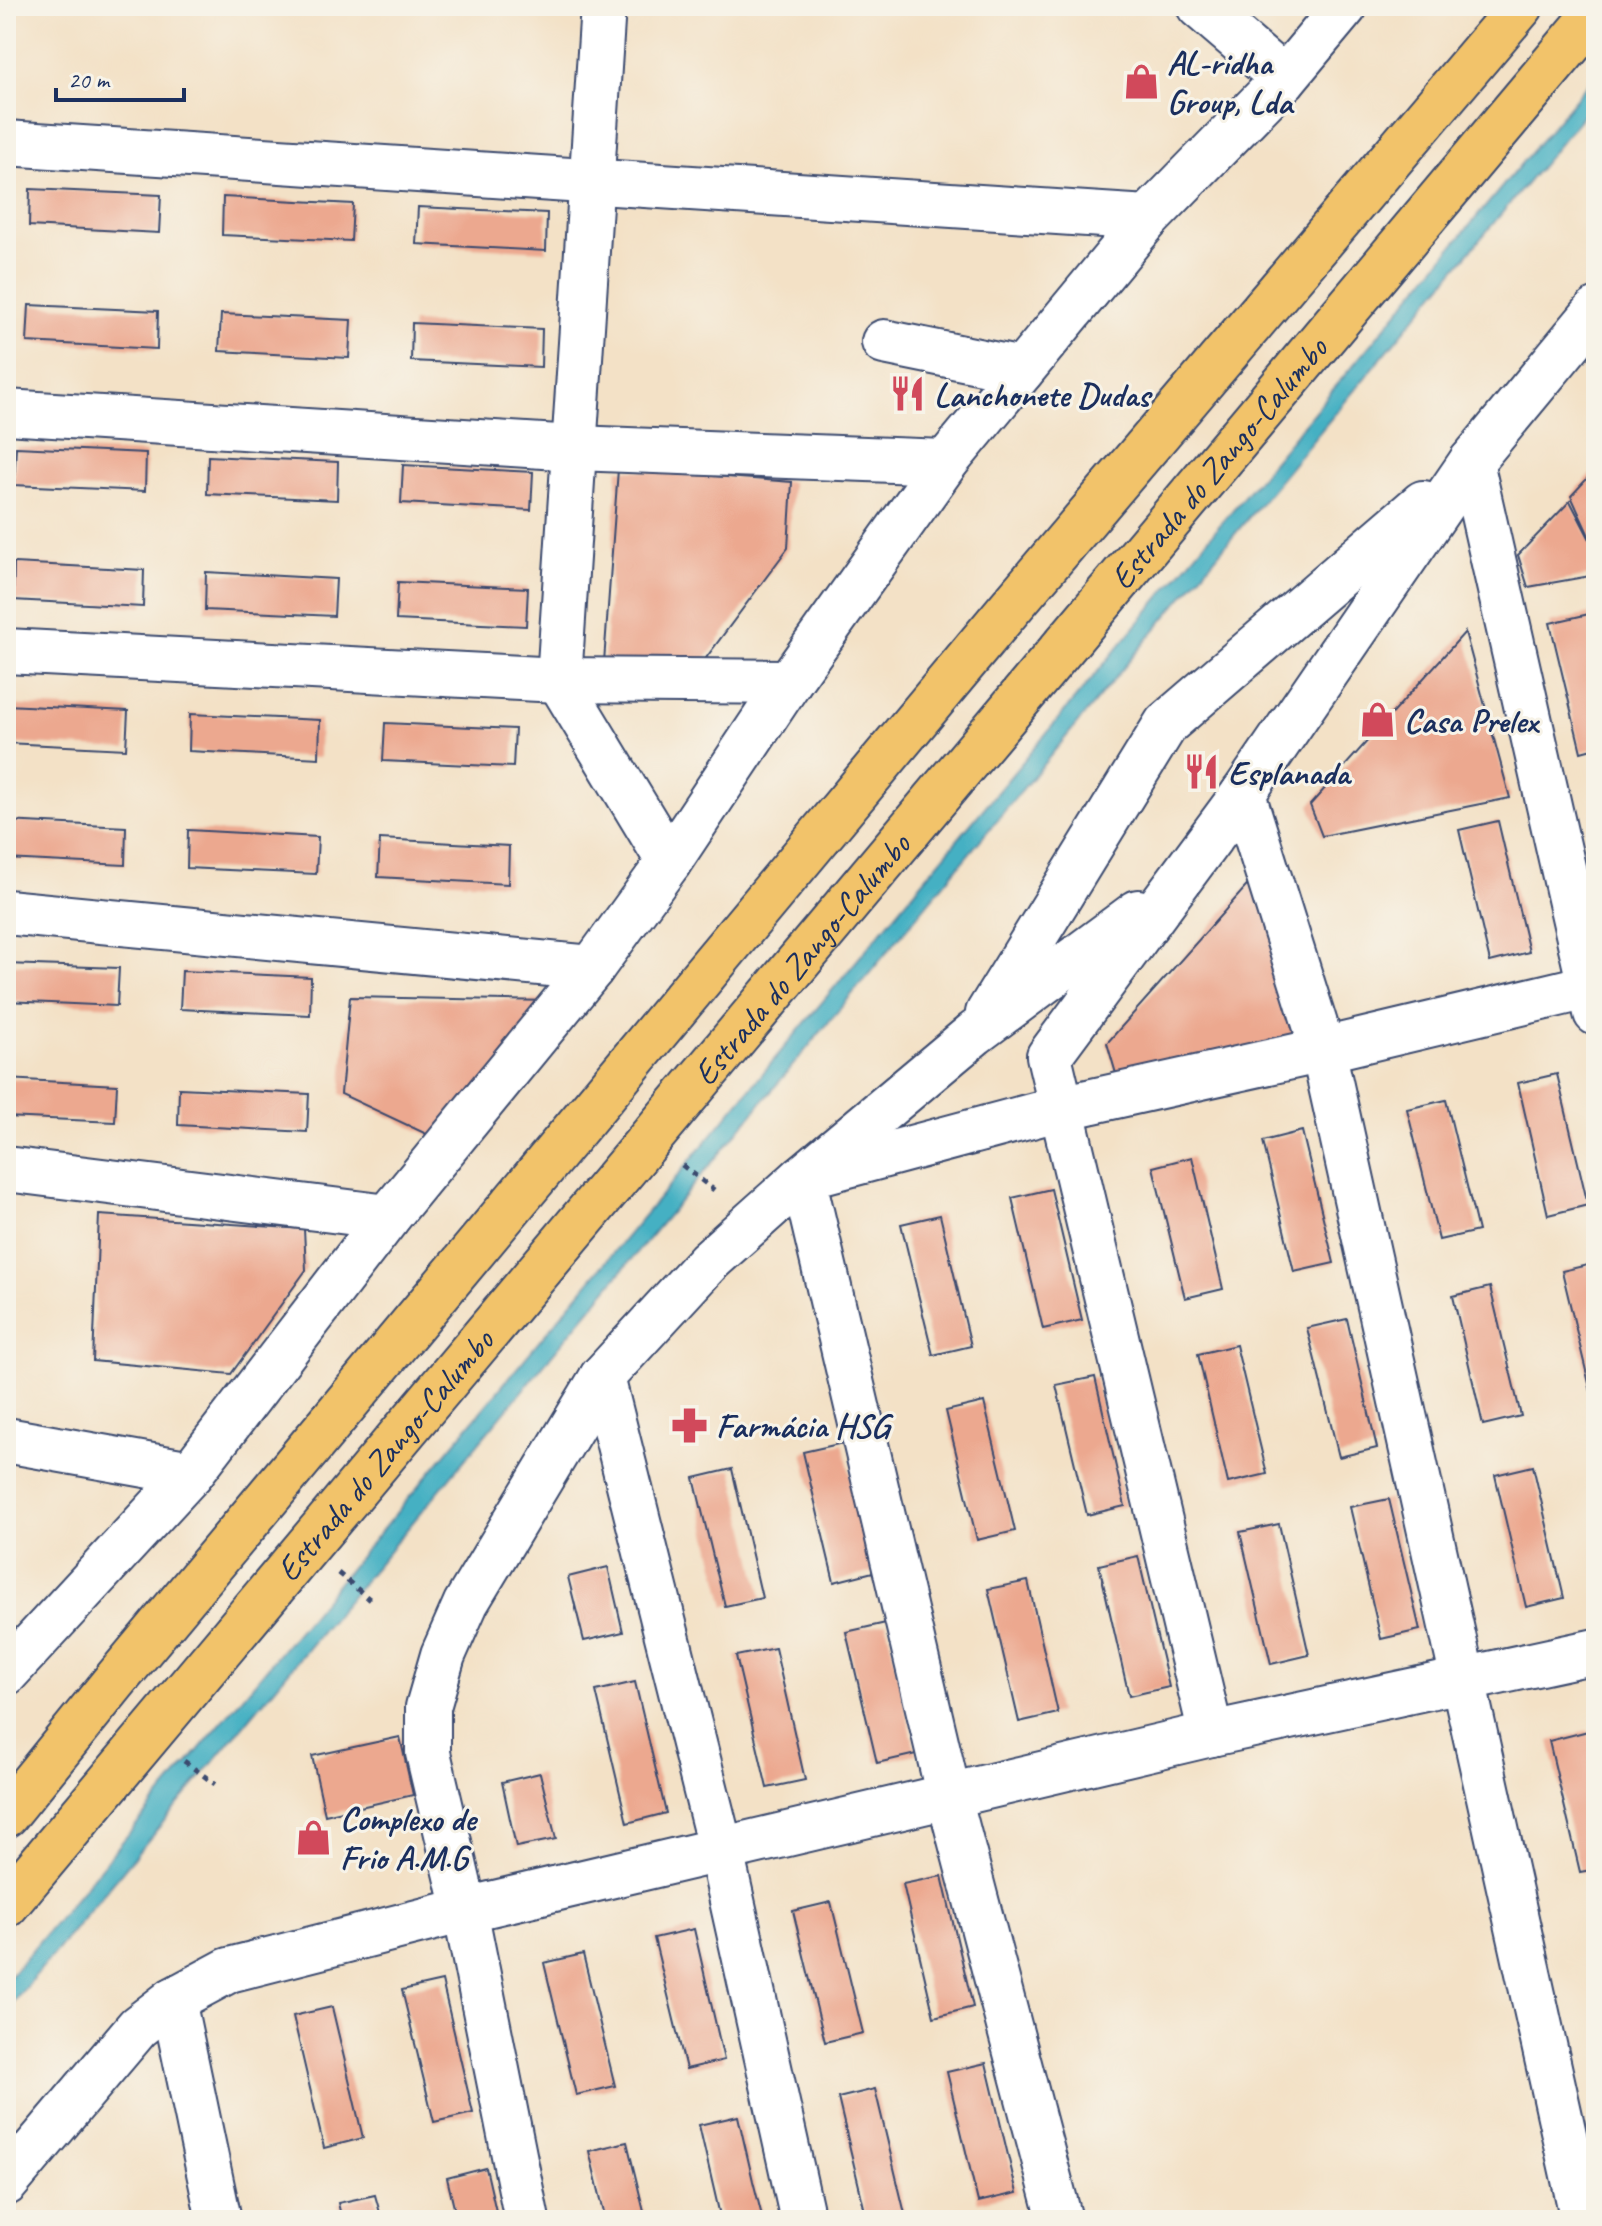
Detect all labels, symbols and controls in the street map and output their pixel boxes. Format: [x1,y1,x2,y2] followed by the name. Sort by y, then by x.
[1167,41,1295,123] place label: AL-ridha Group, Lda
[56,52,184,102] scale bar
[1122,63,1160,101] shop icon: AL-ridha Group, Lda
[68,65,111,95] text: 20 m
[1100,326,1338,598] street label: Estrada do Zango-Calumbo
[934,373,1153,416] place label: Lanchonete Dudas
[889,375,927,413] restaurant icon: Lanchonete Dudas
[1404,699,1541,742] place label: Casa Prelex
[1359,701,1397,739] shop icon: Casa Prelex
[1228,751,1352,794] place label: Esplanada
[1183,753,1221,791] restaurant icon: Esplanada
[683,822,921,1094] street label: Estrada do Zango-Calumbo
[266,1318,504,1590] street label: Estrada do Zango-Calumbo
[716,1404,894,1447] place label: Farmácia HSG
[671,1406,709,1444] pharmacy icon: Farmácia HSG
[340,1797,479,1879] place label: Complexo de Frio A.M.G
[295,1819,333,1857] shop icon: Complexo de Frio A.M.G

